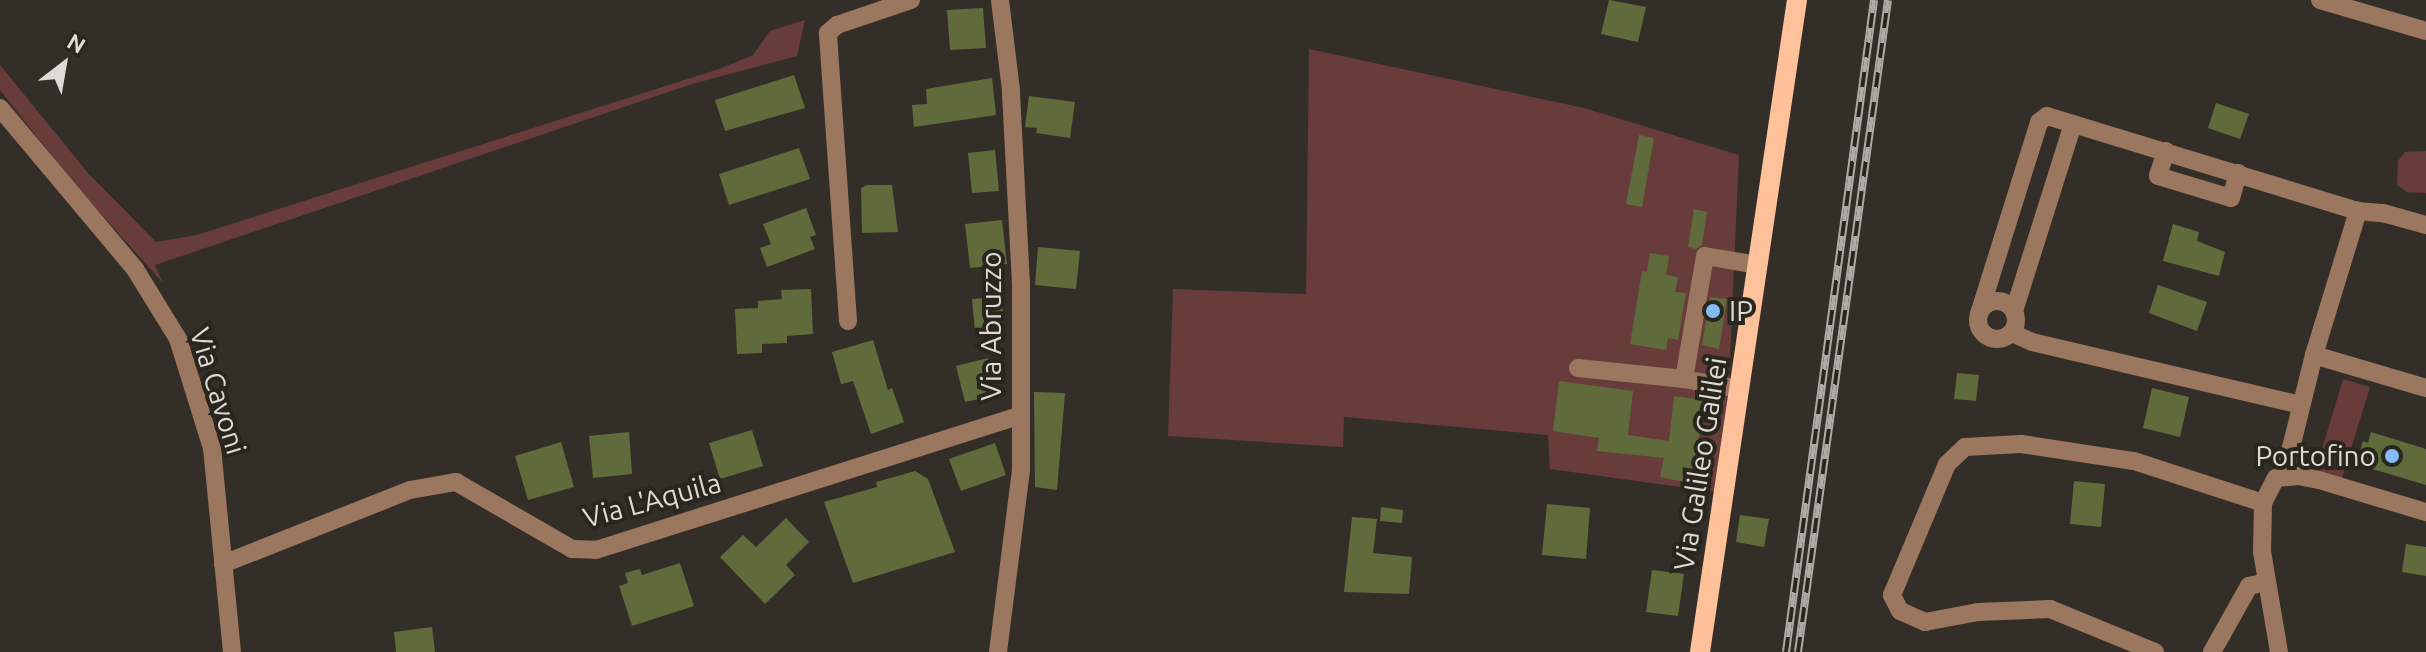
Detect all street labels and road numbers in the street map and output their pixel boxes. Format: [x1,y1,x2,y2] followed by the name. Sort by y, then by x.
[974,251,1008,401] street label: Via Abruzzo
[183,324,253,458] street label: Via Cavoni
[1667,355,1733,573] street label: Via Galileo Galilei
[579,465,725,535] street label: Via L'Aquila

